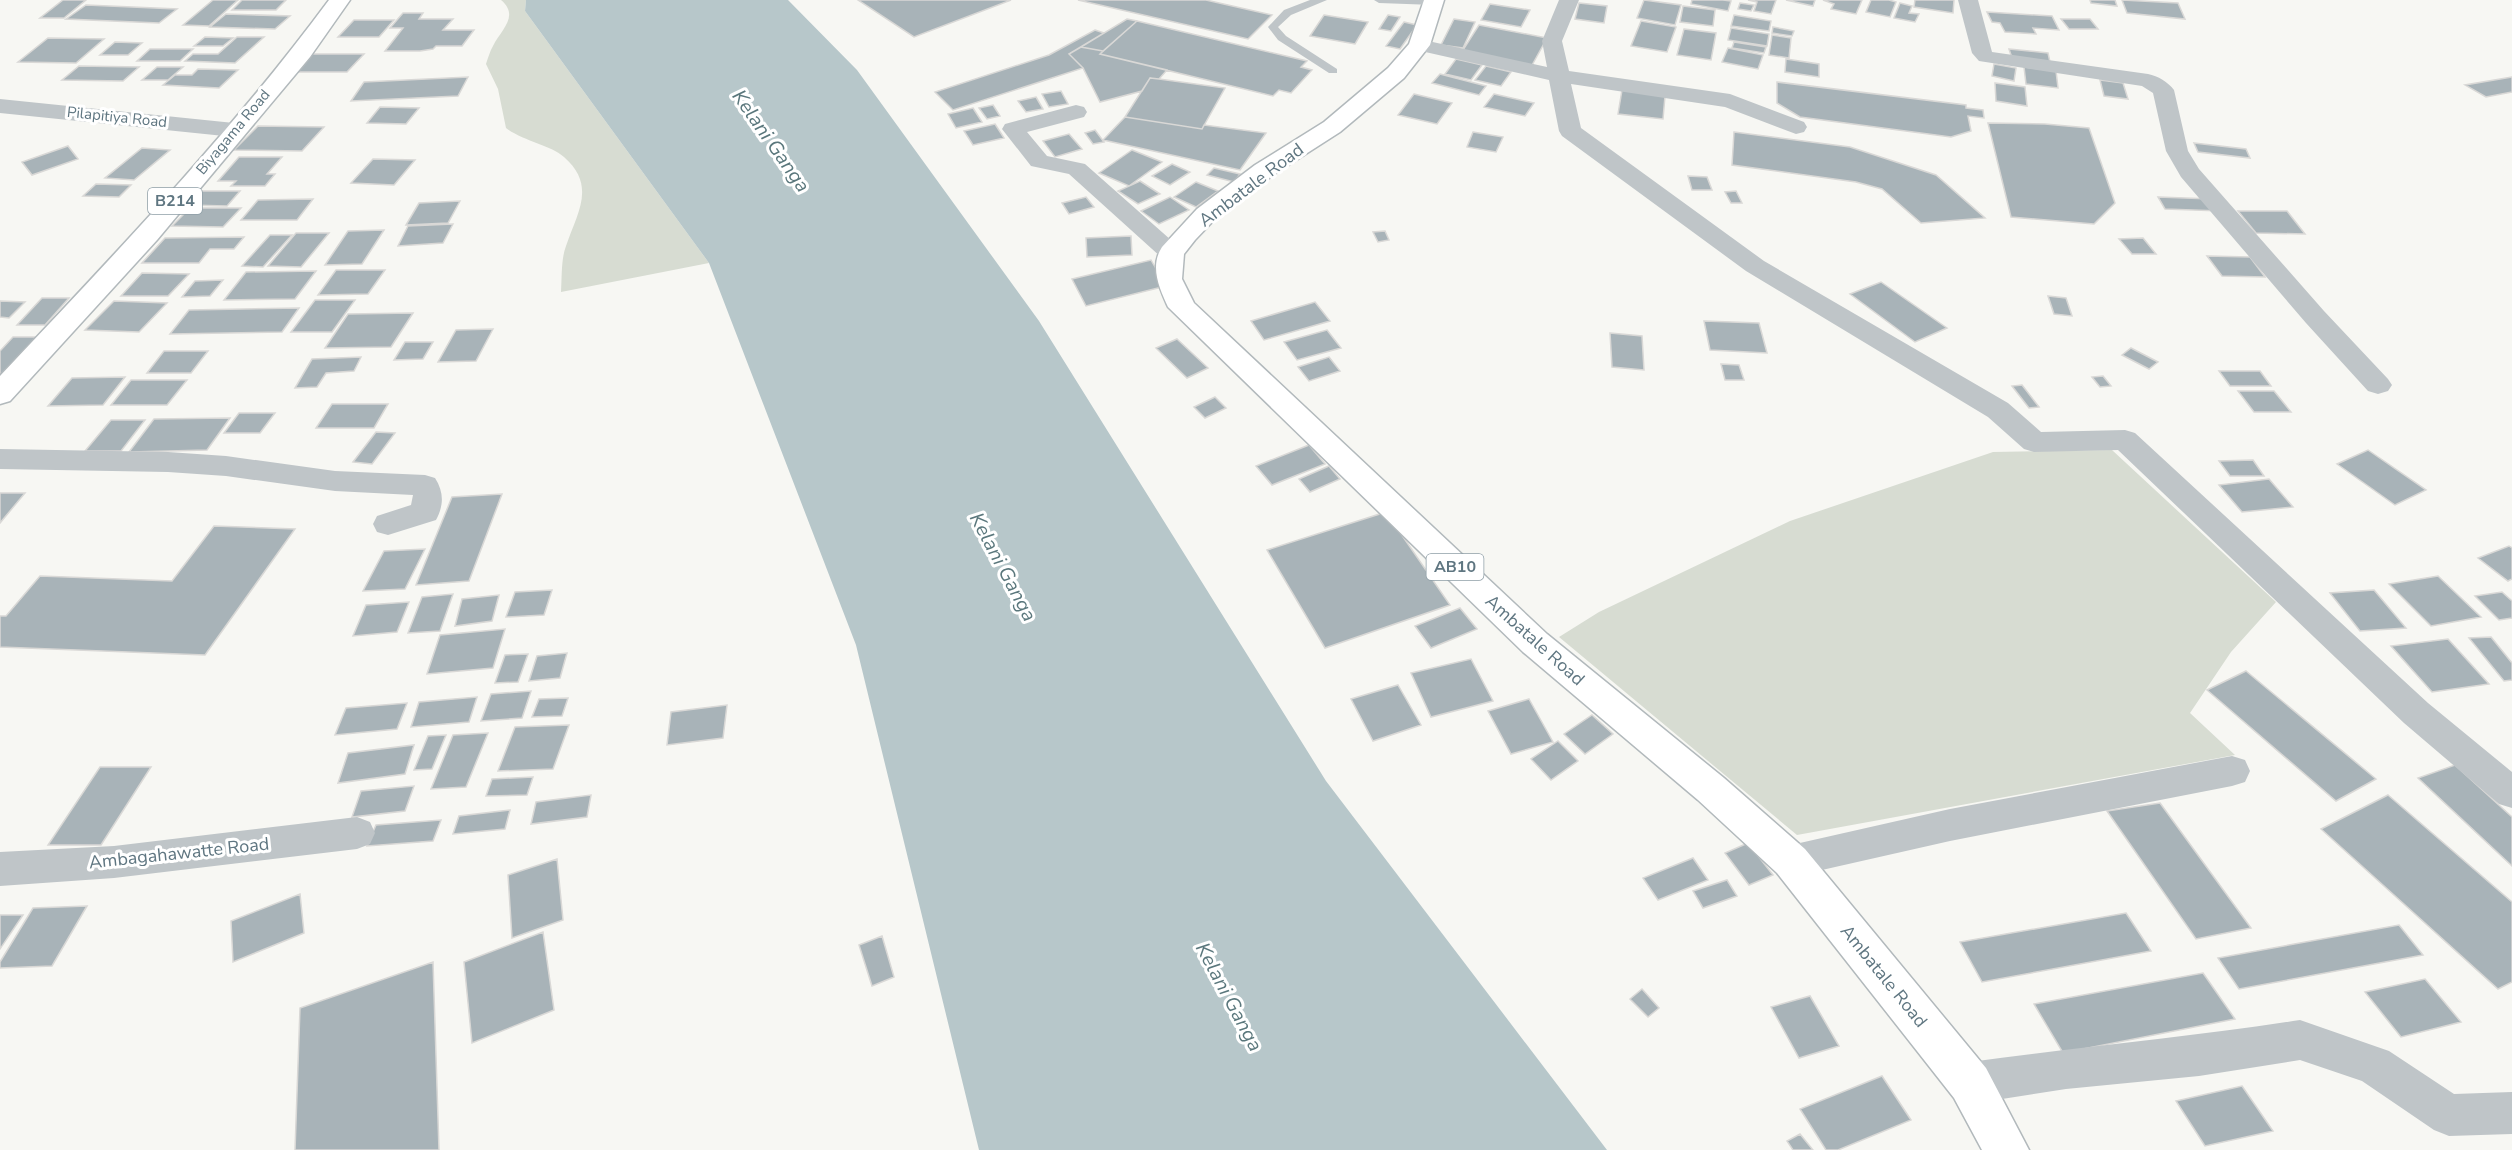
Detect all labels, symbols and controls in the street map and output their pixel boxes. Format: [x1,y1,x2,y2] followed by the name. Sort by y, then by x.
[726,84,816,198] water label: Kelani Ganga
[191,85,275,179] street label: Biyagama Road
[66,102,168,132] street label: Pilapitiya Road
[1194,138,1308,232] street label: Ambatale Road
[148,188,202,214] road number: B214
[963,508,1043,626] water label: Kelani Ganga
[1426,554,1484,580] road number: AB10
[1480,589,1590,691] street label: Ambatale Road
[88,832,270,874] street label: Ambagahawatte Road
[1835,920,1933,1032] street label: Ambatale Road
[1189,938,1269,1056] water label: Kelani Ganga

